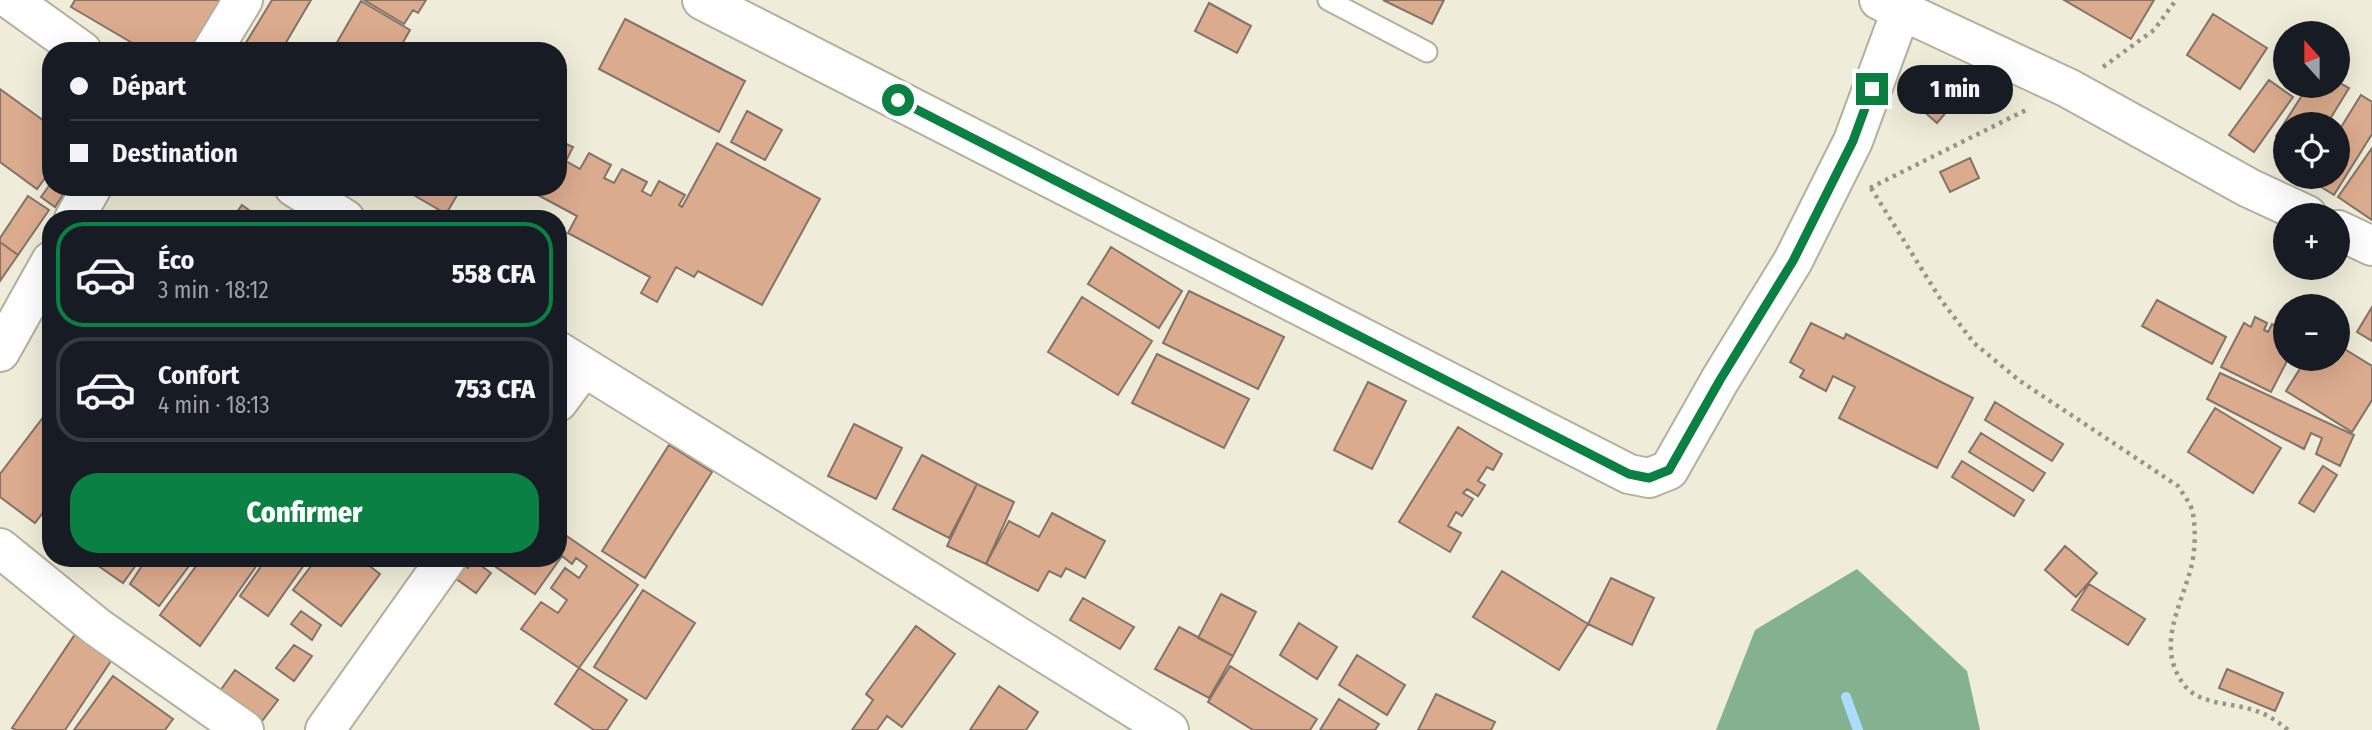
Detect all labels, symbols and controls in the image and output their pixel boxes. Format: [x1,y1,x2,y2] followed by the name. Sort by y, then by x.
[2273,21,2350,98] north arrow
[2273,21,2350,371] map controls
[1896,64,2012,114] callout: 1 min
[112,71,186,102] text: Départ
[1856,73,1888,105] route end
[1930,75,1980,103] text: 1 min
[882,84,914,116] route start
[2273,112,2350,189] button: locate
[112,138,238,169] text: Destination
[2273,203,2350,280] button: +
[74,243,137,306] icon: car
[158,245,195,276] text: Éco
[452,259,535,290] text: 558 CFA
[158,276,269,304] text: 3 min · 18:12
[2273,294,2350,371] button: −
[74,358,137,421] icon: car
[158,360,239,391] text: Confort
[455,374,535,405] text: 753 CFA
[158,391,270,419] text: 4 min · 18:13
[70,473,539,553] button: Confirmer

